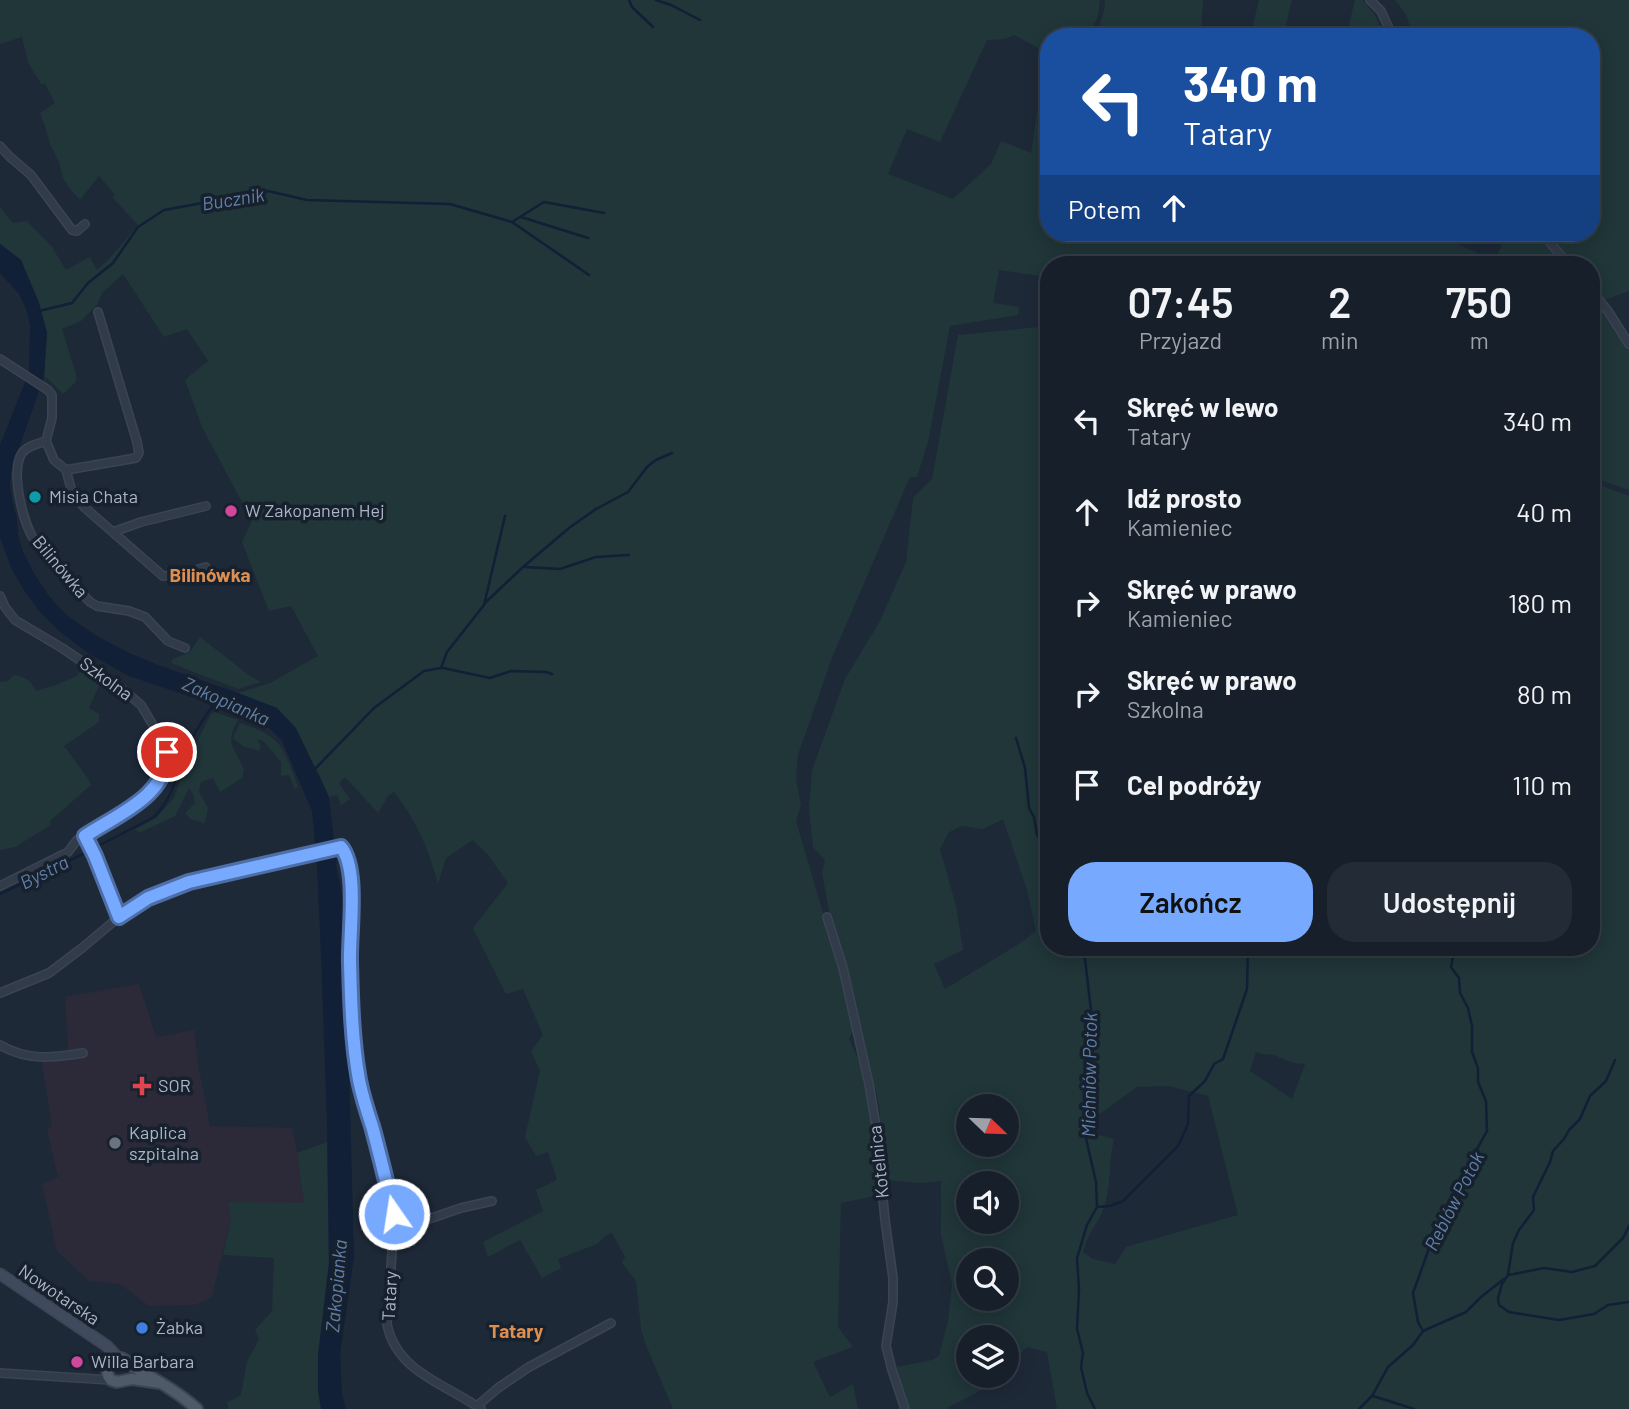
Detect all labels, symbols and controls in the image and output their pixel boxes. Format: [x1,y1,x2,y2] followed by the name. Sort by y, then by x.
[1183,53,1318,112] text: 340 m
[1068,56,1159,147] icon: left
[1183,113,1272,151] text: Tatary
[200,182,267,215] water label: Bucznik
[1155,189,1193,227] icon: ahead
[1068,193,1141,224] text: Potem
[1127,276,1234,326] text: 07:45
[1328,276,1351,326] text: 2
[1446,276,1512,326] text: 750
[1139,326,1222,354] text: Przyjazd
[1321,326,1358,354] text: min
[1470,326,1489,354] text: m
[1127,391,1279,422] text: Skręć w lewo
[1068,402,1106,440] icon: left
[1503,405,1572,436] text: 340 m
[1127,422,1191,450] text: Tatary
[1127,482,1242,513] text: Idź prosto
[49,485,138,507] place label: Misia Chata
[27,489,43,505] marker: Misia Chata
[1068,493,1106,531] icon: ahead
[1516,496,1572,527] text: 40 m
[245,499,385,521] place label: W Zakopanem Hej
[223,503,239,519] marker: W Zakopanem Hej
[1127,513,1232,541] text: Kamieniec
[28,531,93,602] street label: Bilinówka
[170,563,250,586] district label: Bilinówka
[1127,573,1297,604] text: Skręć w prawo
[1068,584,1106,622] icon: right
[1508,587,1572,618] text: 180 m
[1127,604,1232,632] text: Kamieniec
[76,652,137,705] street label: Szkolna
[1127,664,1297,695] text: Skręć w prawo
[179,671,273,730] water label: Zakopianka
[1068,675,1106,713] icon: right
[1517,678,1572,709] text: 80 m
[1127,695,1204,723] text: Szkolna
[137,722,197,782] pin
[148,733,186,771] icon: arrive
[1068,766,1106,804] icon: arrive
[1127,769,1261,800] text: Cel podróży
[1512,769,1572,800] text: 110 m
[16,850,72,893] water label: Bystra
[1068,862,1313,942] button: Zakończ
[1327,862,1572,942] button: Udostępnij
[1076,1012,1101,1138] water label: Michniów Potok
[158,1074,191,1096] place label: SOR
[132,1076,152,1096] marker: SOR
[956,1094,1018,1157] north arrow
[956,1094,1019,1388] map controls
[129,1121,199,1164] place label: Kaplica szpitalna
[863,1125,893,1200] street label: Kotelnica
[107,1135,123,1151] marker: Kaplica szpitalna
[1419,1147,1489,1254] water label: Reblów Potok
[956,1171,1019,1234] button: sound
[357,1177,431,1251] position arrow
[320,1239,351,1333] water label: Zakopianka
[956,1248,1019,1311] button: search
[15,1259,104,1329] street label: Nowotarska
[377,1270,401,1322] street label: Tatary
[156,1316,203,1338] place label: Żabka
[489,1319,544,1342] district label: Tatary
[134,1320,150,1336] marker: Żabka
[956,1325,1019,1388] button: layers
[91,1350,194,1372] place label: Willa Barbara
[69,1354,85,1370] marker: Willa Barbara

